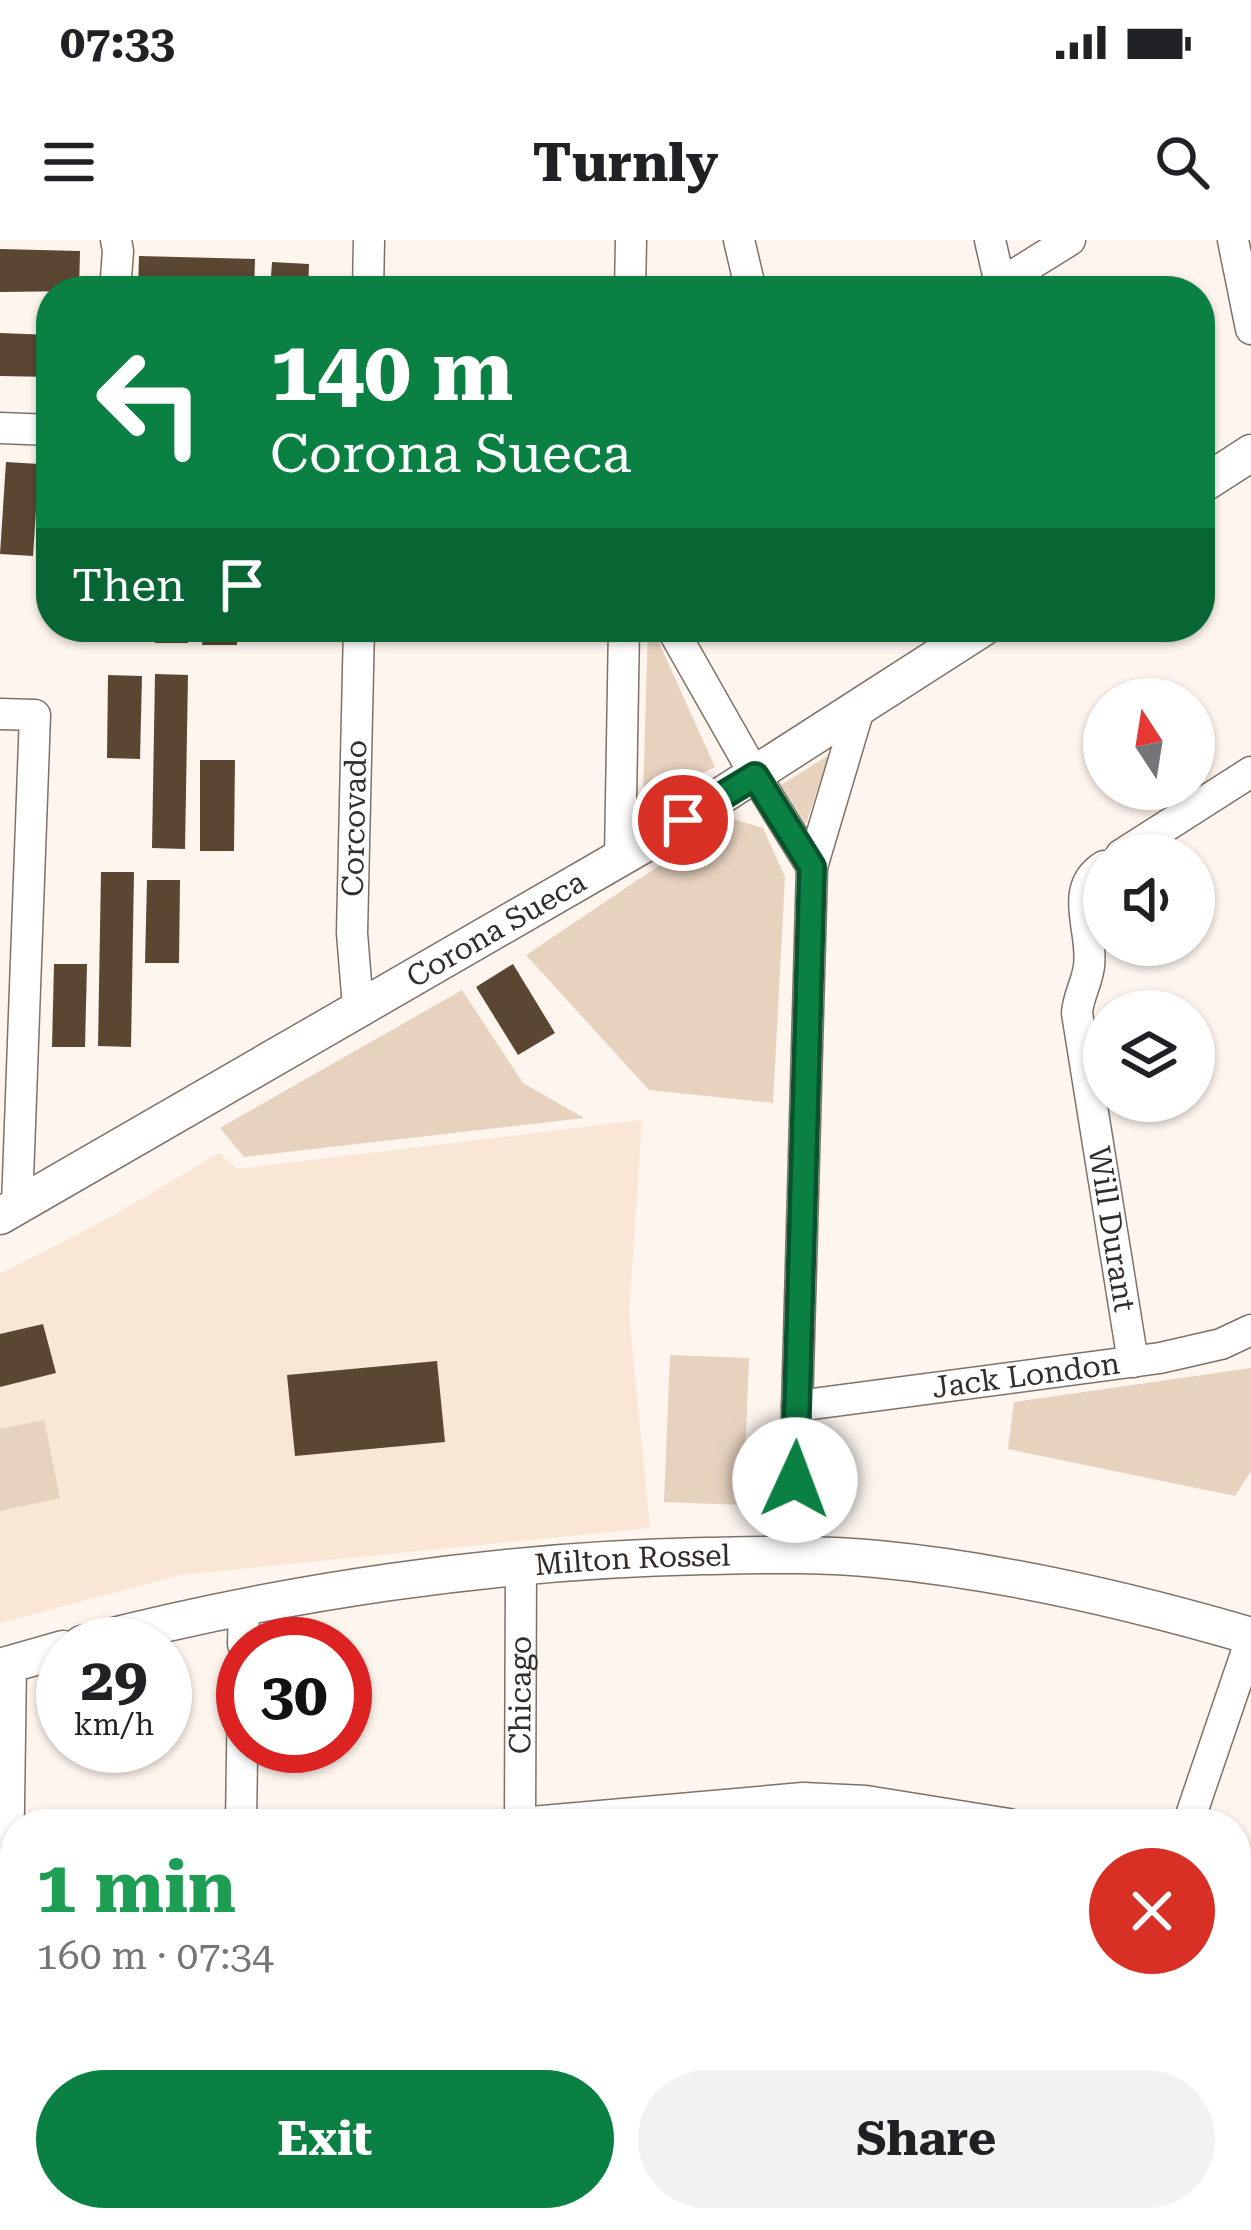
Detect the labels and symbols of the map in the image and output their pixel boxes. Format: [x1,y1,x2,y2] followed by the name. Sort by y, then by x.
[1083,678,1215,810] north arrow
[335,739,373,897] street label: Corcovado
[632,769,734,871] pin
[400,864,592,994] street label: Corona Sueca
[1082,1144,1143,1314] street label: Will Durant
[930,1345,1122,1405] street label: Jack London
[732,1417,858,1543] position arrow
[533,1538,731,1582] street label: Milton Rossel
[216,1617,372,1773] speed limit sign: 30
[502,1636,538,1754] street label: Chicago

